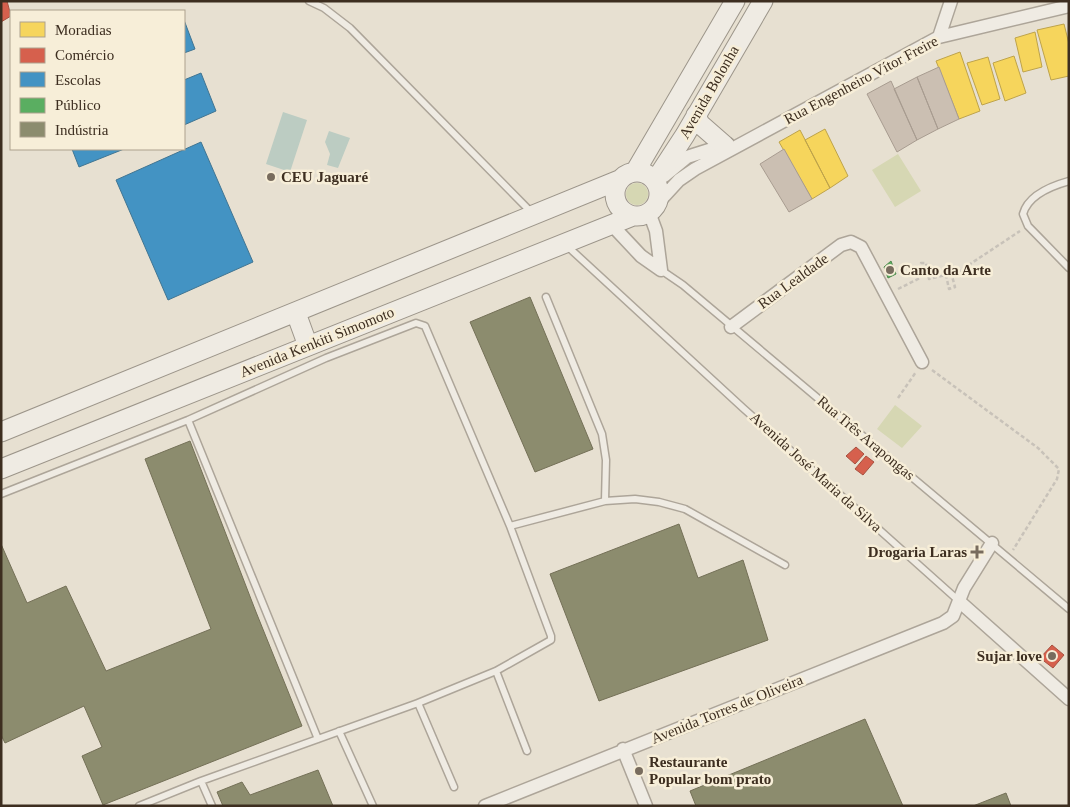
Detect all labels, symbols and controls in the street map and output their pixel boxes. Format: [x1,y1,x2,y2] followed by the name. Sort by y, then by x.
[10,10,185,150] legend
[55,22,112,38] text: Moradias
[781,32,941,127] street label: Rua Engenheiro Vítor Freire
[676,43,742,141] street label: Avenida Bolonha
[55,47,114,63] text: Comércio
[55,72,101,88] text: Escolas
[55,97,101,113] text: Público
[55,122,109,138] text: Indústria
[281,169,368,185] place label: CEU Jaguaré
[265,171,277,183] marker: CEU Jaguaré
[755,250,832,312] street label: Rua Lealdade
[900,262,991,278] place label: Canto da Arte
[884,264,896,276] marker: Canto da Arte
[238,304,396,380] street label: Avenida Kenkiti Simomoto
[814,393,918,483] street label: Rua Três Arapongas
[747,409,885,535] street label: Avenida José Maria da Silva
[868,544,967,560] place label: Drogaria Laras
[971,546,983,558] marker: Drogaria Laras
[977,648,1042,664] place label: Sujar love
[1046,650,1058,662] marker: Sujar love
[649,671,805,747] street label: Avenida Torres de Oliveira
[649,754,771,787] place label: Restaurante Popular bom prato
[633,765,645,777] marker: Restaurante Popular bom prato

